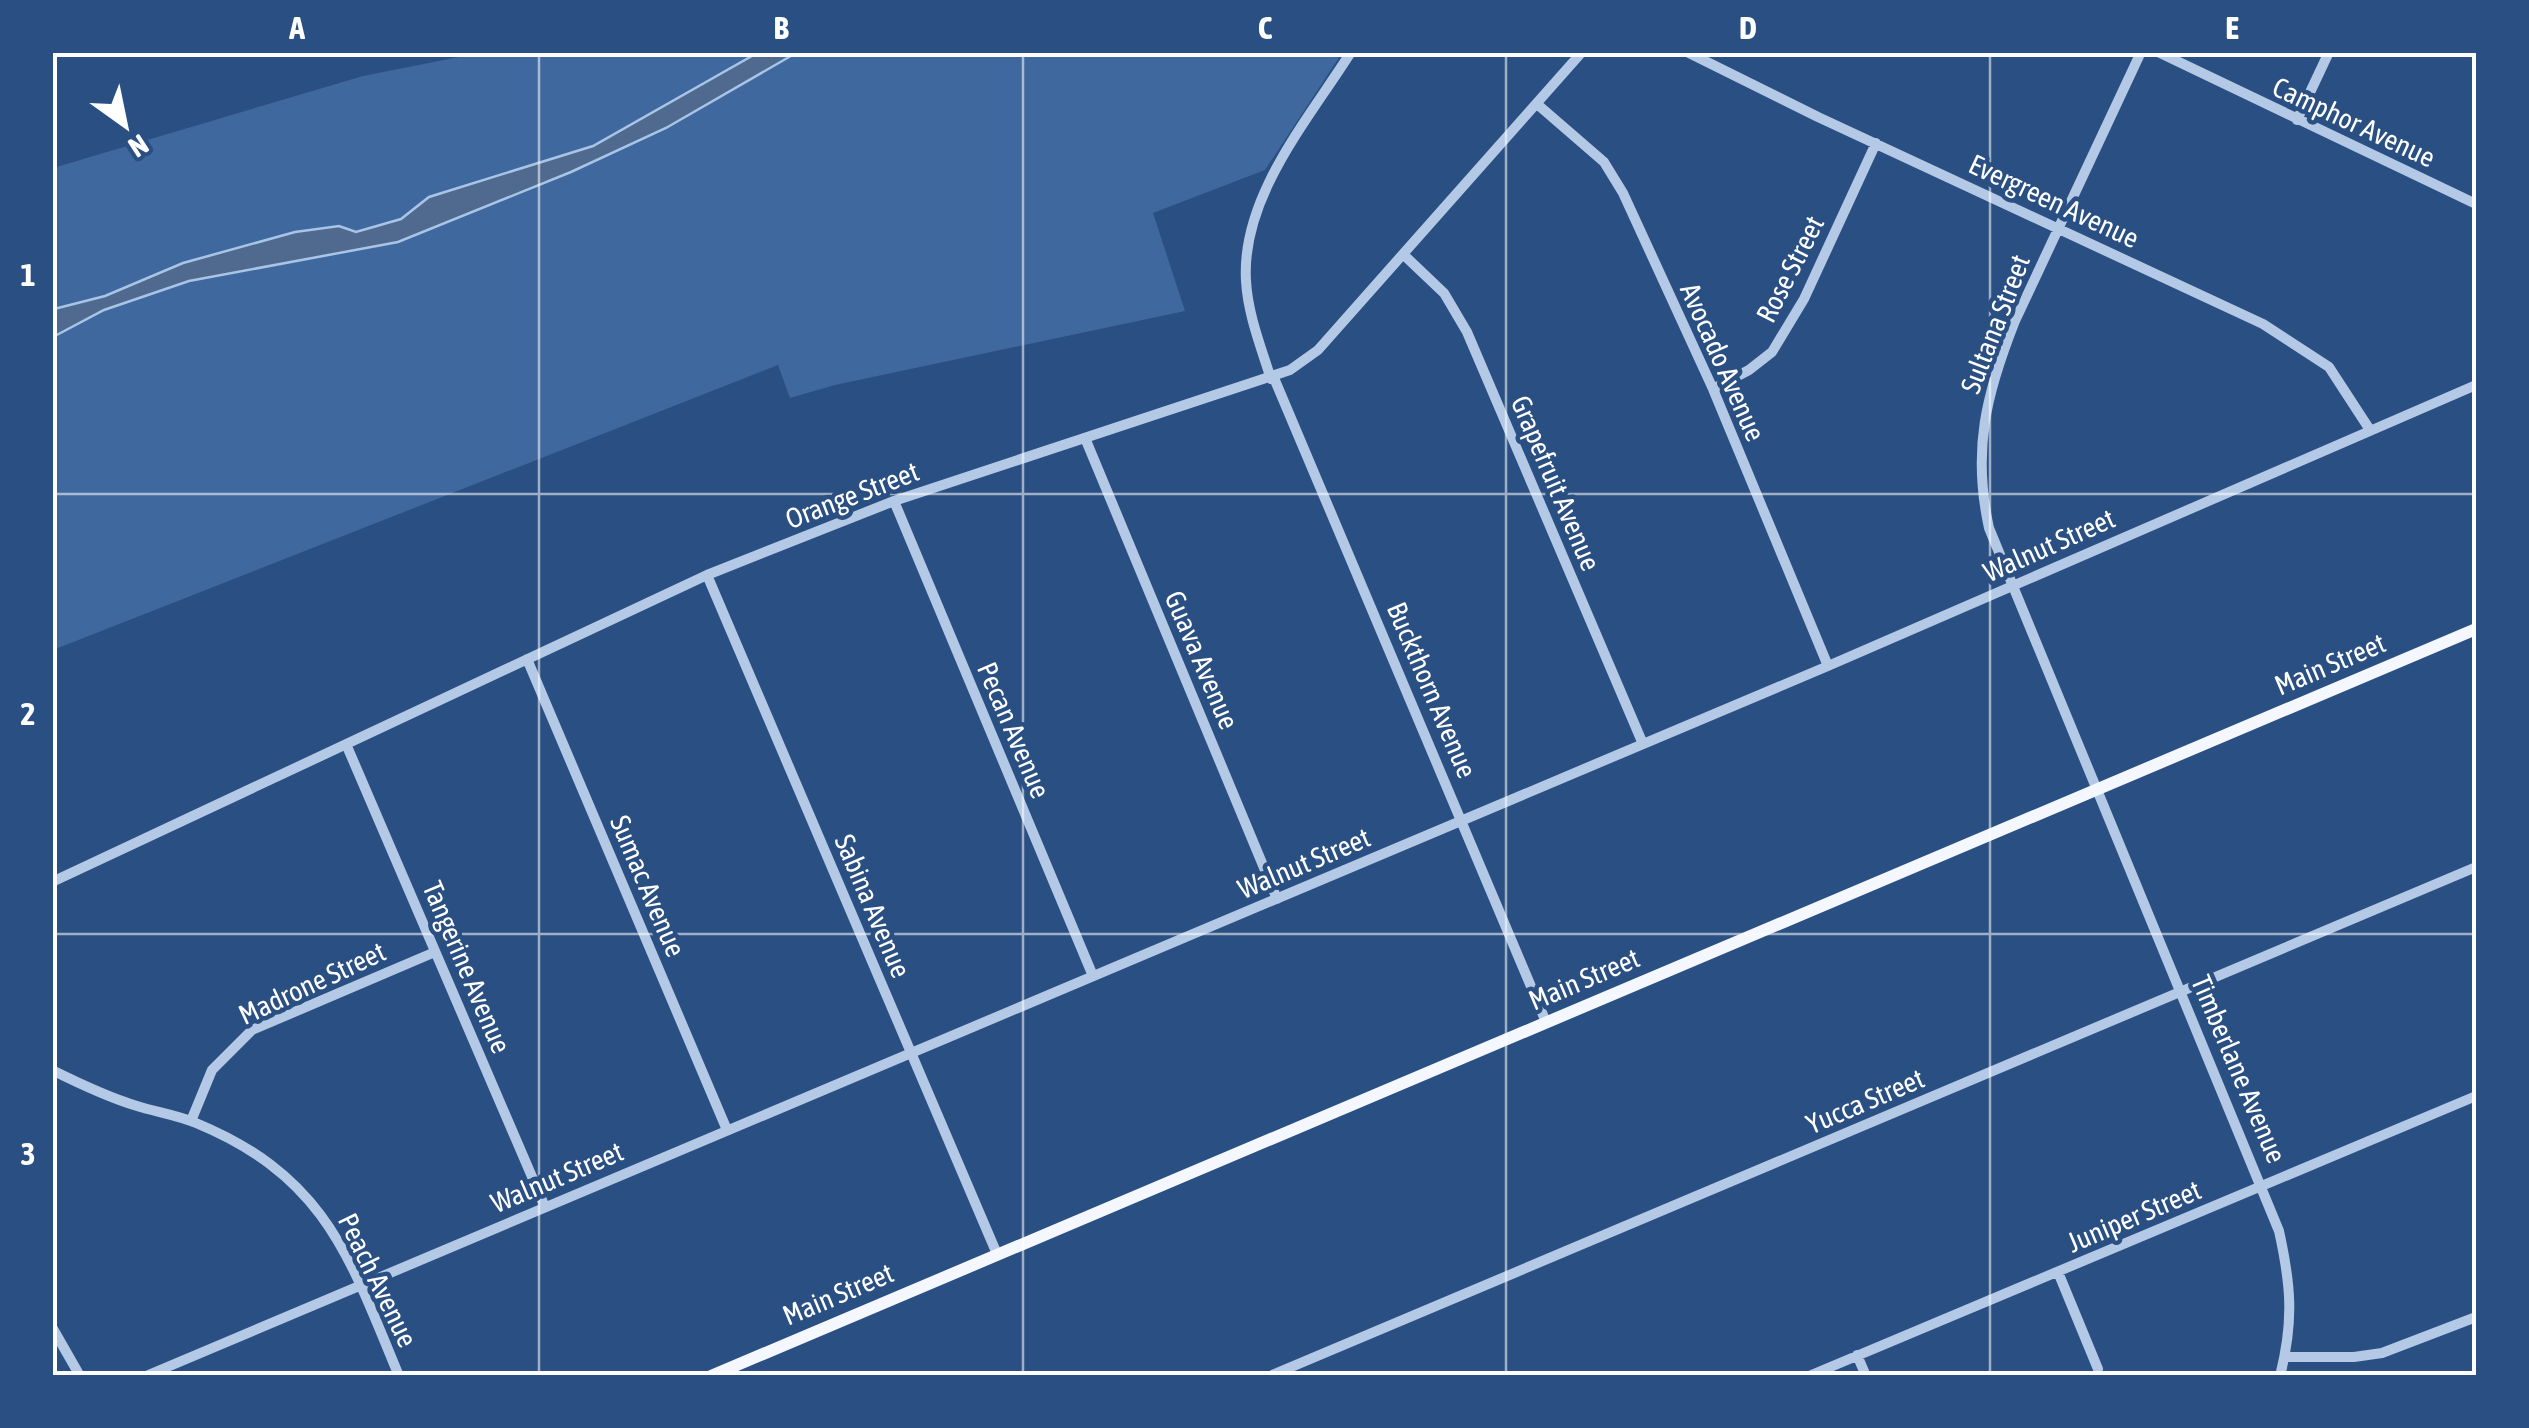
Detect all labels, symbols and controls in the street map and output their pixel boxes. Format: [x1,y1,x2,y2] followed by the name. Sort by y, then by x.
[288,9,305,46] text: A
[773,9,789,46] text: B
[1258,9,1273,46] text: C
[1739,9,1757,46] text: D
[2225,9,2239,46] text: E
[2268,70,2440,174] street label: Camphor Avenue
[75,75,175,175] north arrow
[123,128,154,164] text: N
[1964,148,2144,254] street label: Evergreen Avenue
[1750,210,1830,328] street label: Rose Street
[1954,250,2036,398] street label: Sultana Street
[20,256,36,293] text: 1
[1674,278,1772,446] street label: Avocado Avenue
[1505,391,1607,575] street label: Grapefruit Avenue
[781,455,923,535] street label: Orange Street
[1978,502,2120,588] street label: Walnut Street
[1159,586,1245,734] street label: Guava Avenue
[1381,597,1483,783] street label: Buckthorn Avenue
[2270,626,2390,702] street label: Main Street
[971,657,1057,803] street label: Pecan Avenue
[20,695,36,732] text: 2
[604,811,692,961] street label: Sumac Avenue
[1233,821,1375,905] street label: Walnut Street
[828,830,918,982] street label: Sabina Avenue
[416,876,518,1058] street label: Tangerine Avenue
[234,935,390,1031] street label: Madrone Street
[1524,941,1644,1017] street label: Main Street
[2185,970,2293,1168] street label: Timberlane Avenue
[1801,1062,1929,1140] street label: Yucca Street
[20,1135,36,1172] text: 3
[486,1135,628,1219] street label: Walnut Street
[2062,1174,2206,1258] street label: Juniper Street
[332,1208,424,1352] street label: Peach Avenue
[778,1256,898,1332] street label: Main Street

